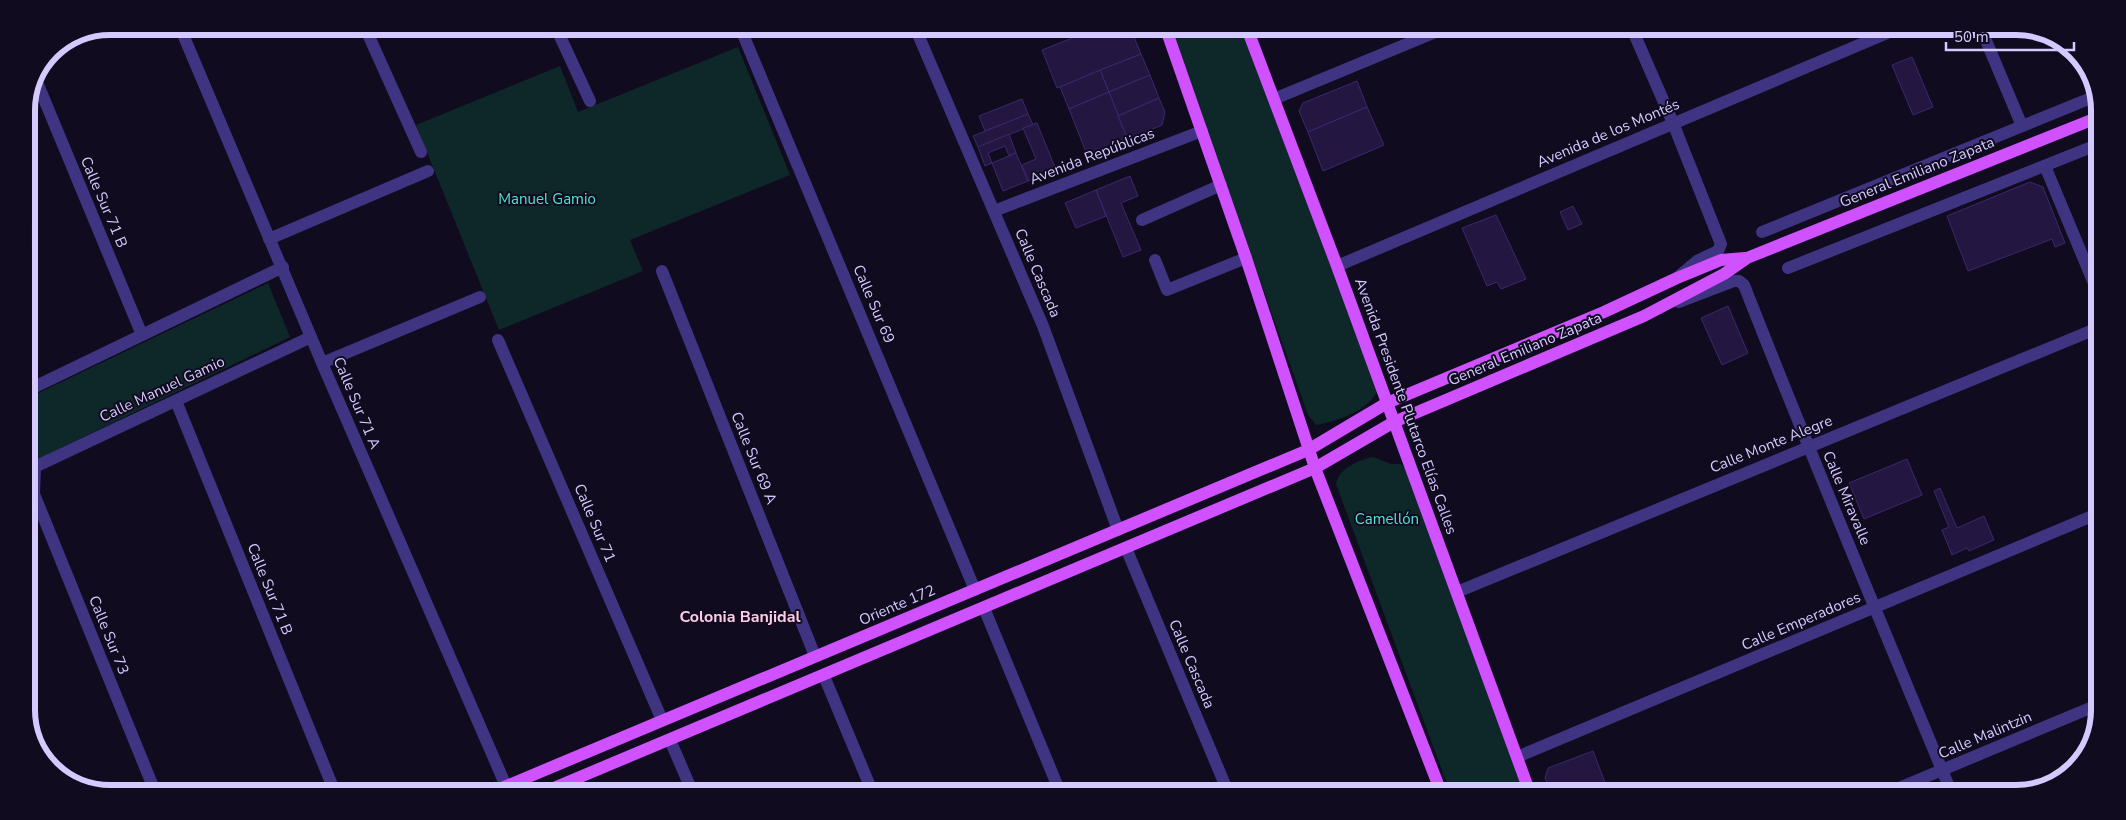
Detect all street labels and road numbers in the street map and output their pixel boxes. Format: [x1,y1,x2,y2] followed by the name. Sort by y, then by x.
[1534,94,1682,172] street label: Avenida de los Montés
[1027,123,1157,189] street label: Avenida Repúblicas
[1837,132,1997,212] street label: General Emiliano Zapata
[76,153,132,251] street label: Calle Sur 71 B
[1010,225,1066,321] street label: Calle Cascada
[849,262,899,346] street label: Calle Sur 69
[1350,275,1462,537] street label: Avenida Presidente Plutarco Elías Calles
[1445,308,1605,390] street label: General Emiliano Zapata
[96,351,228,427] street label: Calle Manuel Gamio
[329,354,385,452] street label: Calle Sur 71 A
[726,409,782,507] street label: Calle Sur 69 A
[1707,410,1835,478] street label: Calle Monte Alegre
[1818,448,1876,548] street label: Calle Miravalle
[570,481,620,565] street label: Calle Sur 71
[243,540,297,638] street label: Calle Sur 71 B
[856,580,938,630] street label: Oriente 172
[1738,587,1864,655] street label: Calle Emperadores
[84,593,134,677] street label: Calle Sur 73
[1164,616,1220,712] street label: Calle Cascada
[1935,706,2035,764] street label: Calle Malintzin

